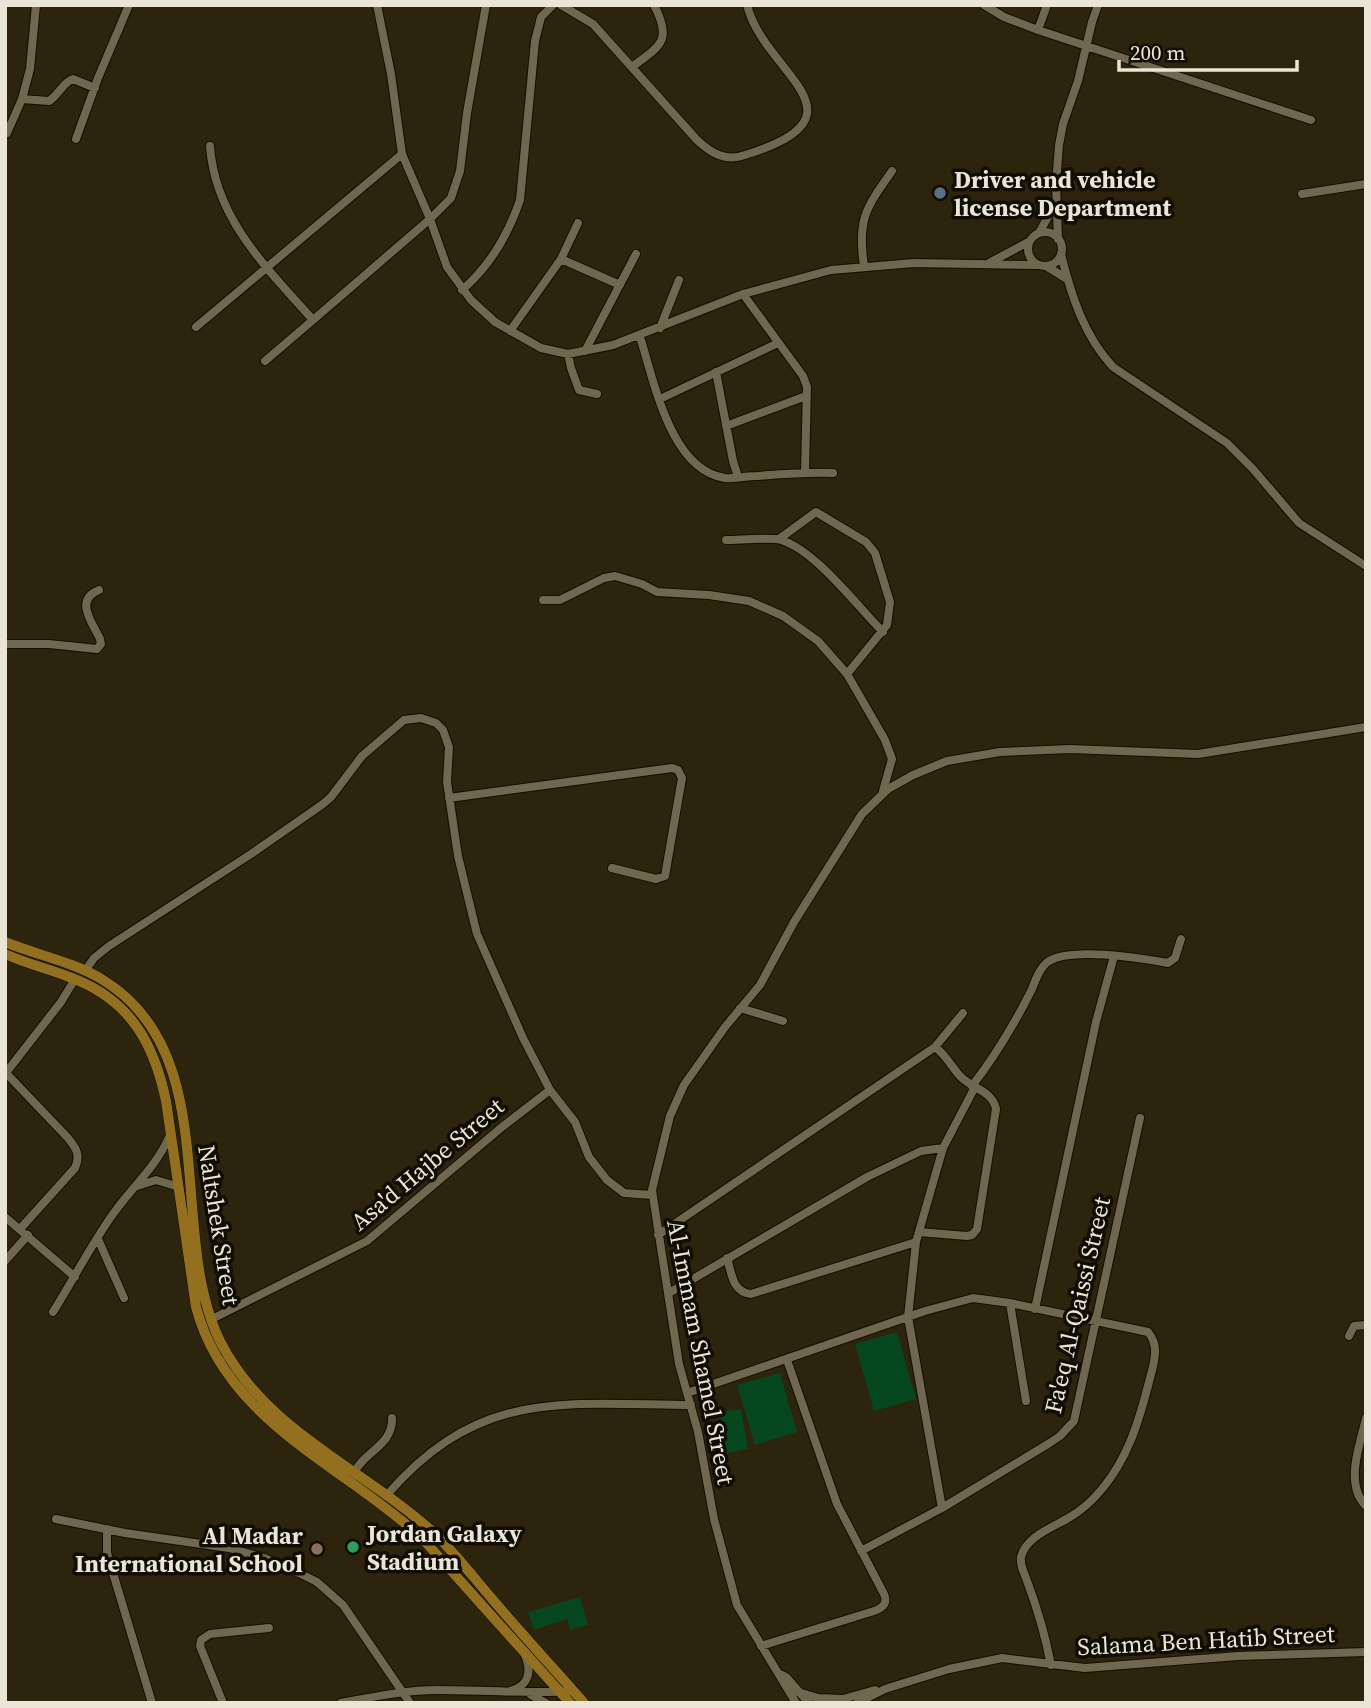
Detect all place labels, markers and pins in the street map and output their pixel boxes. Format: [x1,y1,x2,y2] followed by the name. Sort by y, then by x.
[954,163,1172,224] place label: Driver and vehicle license Department
[932,185,948,201] marker: Driver and vehicle license Department
[365,1517,522,1578] place label: Jordan Galaxy Stadium
[75,1519,304,1580] place label: Al Madar International School
[345,1539,361,1555] marker: Jordan Galaxy Stadium
[309,1541,325,1557] marker: Al Madar International School

